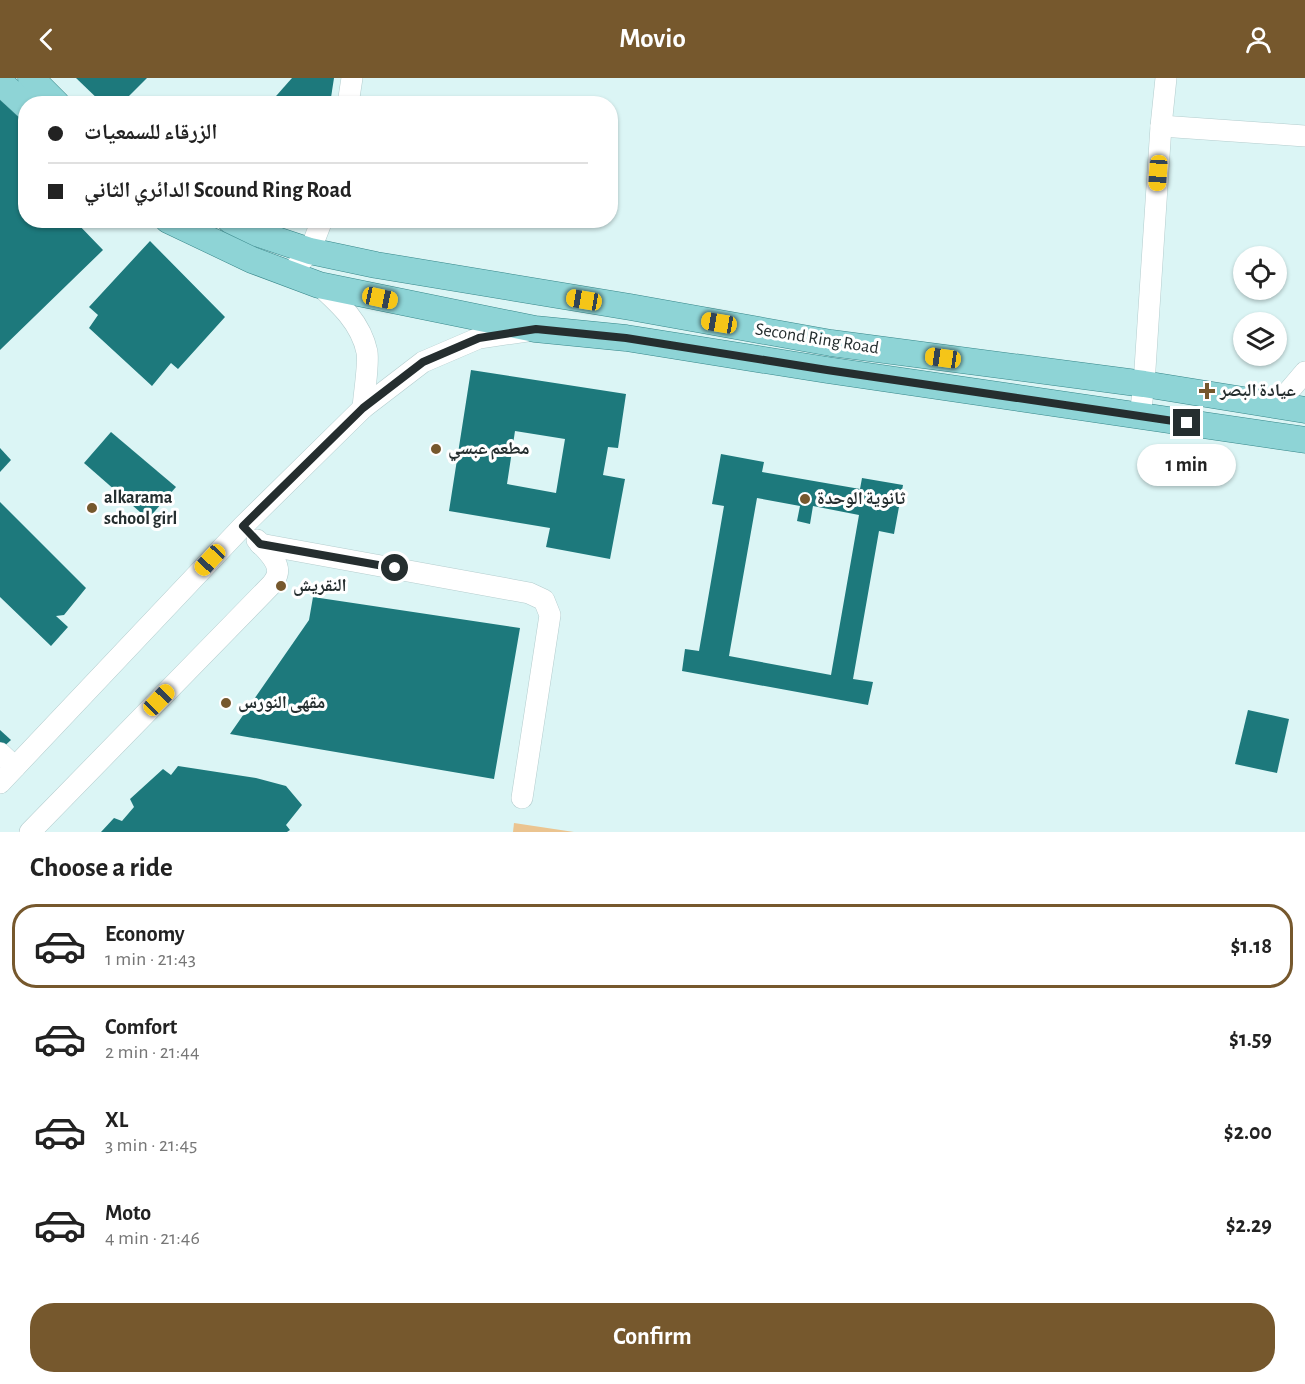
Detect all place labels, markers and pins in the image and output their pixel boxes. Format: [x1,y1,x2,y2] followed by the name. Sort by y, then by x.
[1198,382,1216,400] marker: عيادة البصر
[1219,382,1296,401] place label: عيادة البصر
[448,440,530,462] place label: مطعم عبسي
[429,442,443,456] marker: مطعم عبسي
[104,489,177,528] place label: alkarama school girl
[817,490,905,508] place label: ثانوية الوحدة
[798,492,812,506] marker: ثانوية الوحدة
[85,501,99,515] marker: alkarama school girl
[293,577,347,596] place label: النقريش
[274,579,288,593] marker: النقريش
[238,694,325,713] place label: مقهى النورس
[219,696,233,710] marker: مقهى النورس

